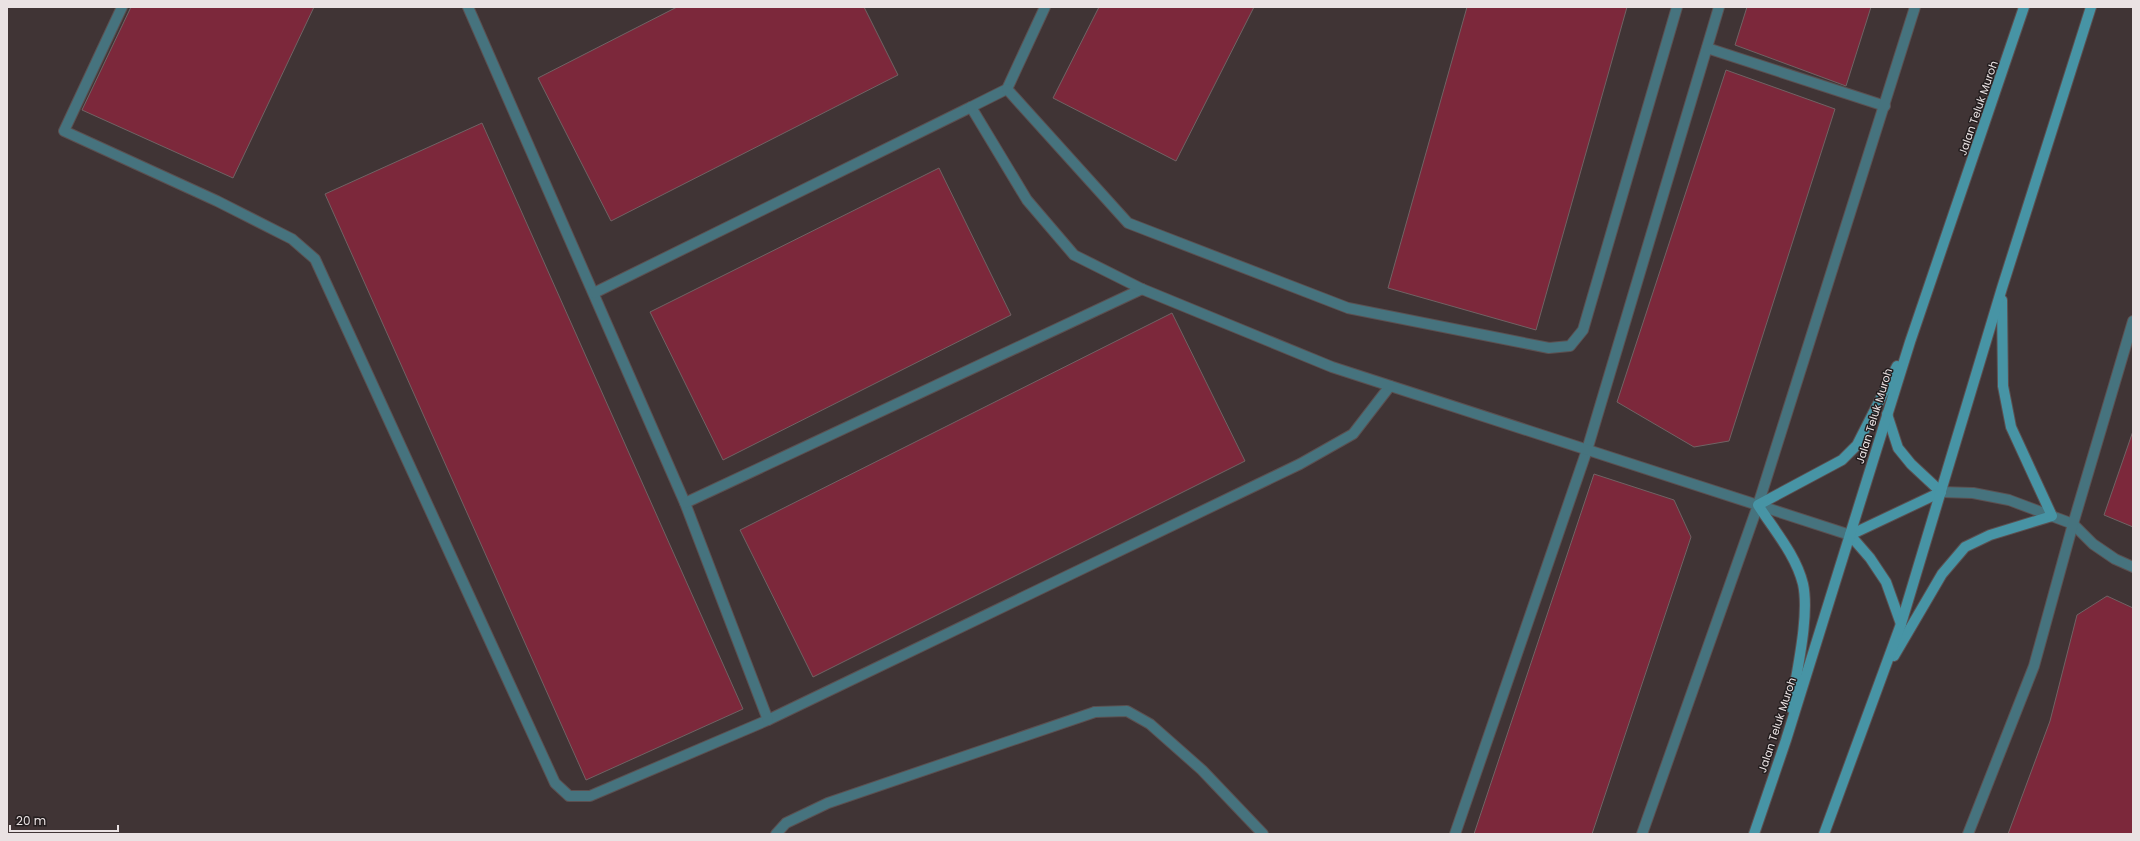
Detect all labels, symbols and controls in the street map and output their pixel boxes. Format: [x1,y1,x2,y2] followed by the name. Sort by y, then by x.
[1954,58,2002,158] street label: Jalan Teluk Muroh
[1852,366,1896,466] street label: Jalan Teluk Muroh
[1754,675,1800,775] street label: Jalan Teluk Muroh
[10,807,118,833] scale bar
[16,812,46,829] text: 20 m

